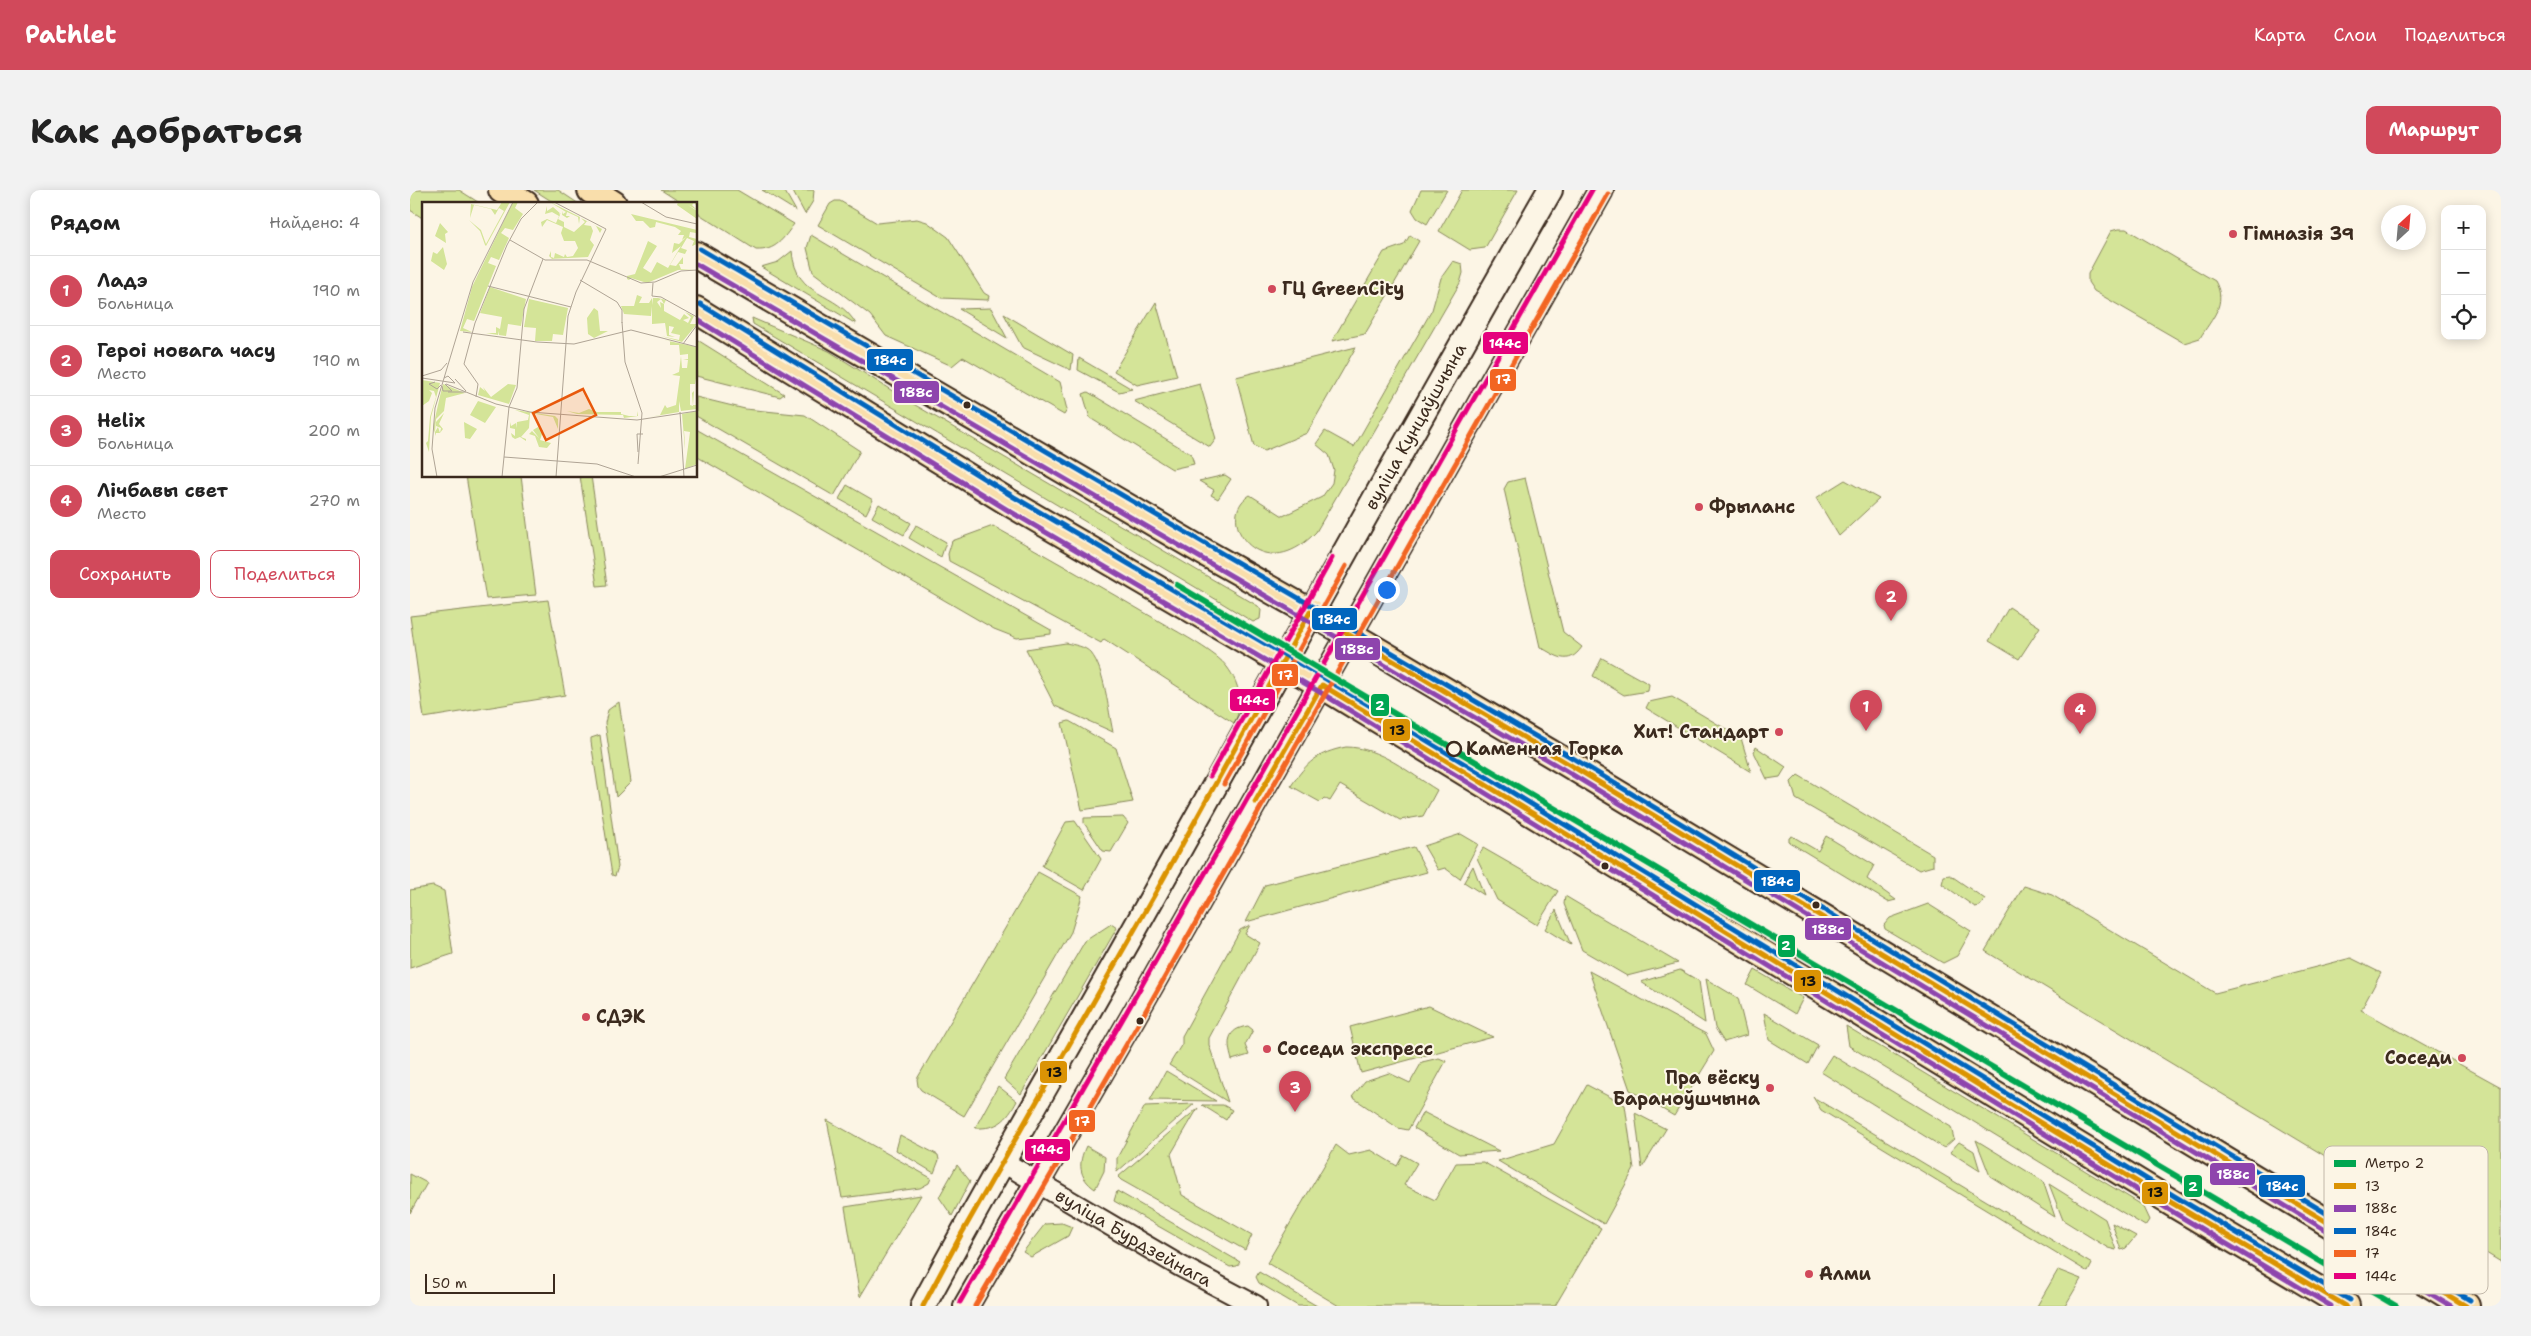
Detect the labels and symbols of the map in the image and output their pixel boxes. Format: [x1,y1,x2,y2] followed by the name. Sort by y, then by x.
[422,202,698,478] inset map
[2381,205,2426,250] north arrow
[2243,222,2354,246] place label: Гімназія 39
[2227,228,2239,240] marker: Гімназія 39
[1282,277,1404,301] place label: ГЦ GreenCity
[1266,283,1278,295] marker: ГЦ GreenCity
[1482,331,1529,355] line badge: 144с
[1488,334,1522,352] text: 144с
[1359,339,1472,514] street label: вуліца Кунцаўшчына
[866,348,914,372] line badge: 184с
[873,351,907,369] text: 184с
[1489,368,1517,392] line badge: 17
[1495,370,1511,388] text: 17
[893,380,940,404] line badge: 188с
[899,383,933,401] text: 188с
[962,400,972,410] unlabelled marker
[1709,495,1795,519] place label: Фрыланс
[1693,501,1705,513] marker: Фрыланс
[1374,577,1400,603] your location
[1875,580,1907,621] pin: 2
[1311,607,1358,631] line badge: 184с
[1317,610,1351,628] text: 184с
[1334,637,1381,661] line badge: 188с
[1340,640,1374,658] text: 188с
[1271,663,1299,687] line badge: 17
[1277,666,1293,684] text: 17
[1229,688,1276,712] line badge: 144с
[1850,690,1882,731] pin: 1
[1236,691,1270,709] text: 144с
[1370,693,1390,717] line badge: 2
[2064,693,2096,734] pin: 4
[1375,696,1385,714] text: 2
[1382,718,1411,742] line badge: 13
[1634,720,1769,744] place label: Хит! Стандарт
[1389,721,1405,739] text: 13
[1773,726,1785,738] marker: Хит! Стандарт
[1466,737,1624,761] place label: Каменная Горка
[1446,741,1462,757] marker: Каменная Горка
[1600,861,1610,871] unlabelled marker
[1753,869,1801,893] line badge: 184с
[1760,872,1794,890] text: 184с
[1811,900,1821,910] unlabelled marker
[1804,917,1852,941] line badge: 188с
[1811,920,1845,938] text: 188с
[1777,934,1796,958] line badge: 2
[1781,936,1791,954] text: 2
[1793,969,1822,993] line badge: 13
[1800,972,1816,990] text: 13
[596,1005,646,1029] place label: СДЭК
[580,1011,592,1023] marker: СДЭК
[1135,1016,1145,1026] unlabelled marker
[1277,1037,1433,1061] place label: Соседи экспресс
[1261,1043,1273,1055] marker: Соседи экспресс
[2385,1046,2452,1070] place label: Соседи
[2456,1052,2468,1064] marker: Соседи
[1039,1060,1068,1084] line badge: 13
[1046,1063,1062,1081] text: 13
[1613,1066,1761,1111] place label: Пра вёску Бараноўшчына
[1279,1071,1311,1112] pin: 3
[1764,1082,1776,1094] marker: Пра вёску Бараноўшчына
[1068,1109,1096,1133] line badge: 17
[1074,1112,1090,1130] text: 17
[1024,1138,1071,1162] line badge: 144с
[1030,1140,1064,1158] text: 144с
[2324,1146,2488,1294] legend
[2365,1154,2424,1172] text: Метро 2
[2209,1162,2256,1186] line badge: 188с
[2216,1165,2250,1183] text: 188с
[2183,1174,2203,1198] line badge: 2
[2258,1174,2306,1198] line badge: 184с
[2188,1177,2198,1195] text: 2
[2265,1177,2299,1195] text: 184с
[2365,1177,2380,1195] text: 13
[2141,1181,2169,1205] line badge: 13
[1051,1183,1216,1293] street label: вуліца Бурдзейнага
[2147,1183,2163,1201] text: 13
[2365,1199,2397,1217] text: 188с
[2365,1222,2397,1240] text: 184с
[2365,1244,2380,1262] text: 17
[1819,1262,1872,1286] place label: Алми
[2365,1267,2396,1285] text: 144с
[1803,1268,1815,1280] marker: Алми
[425,1271,555,1294] scale bar

